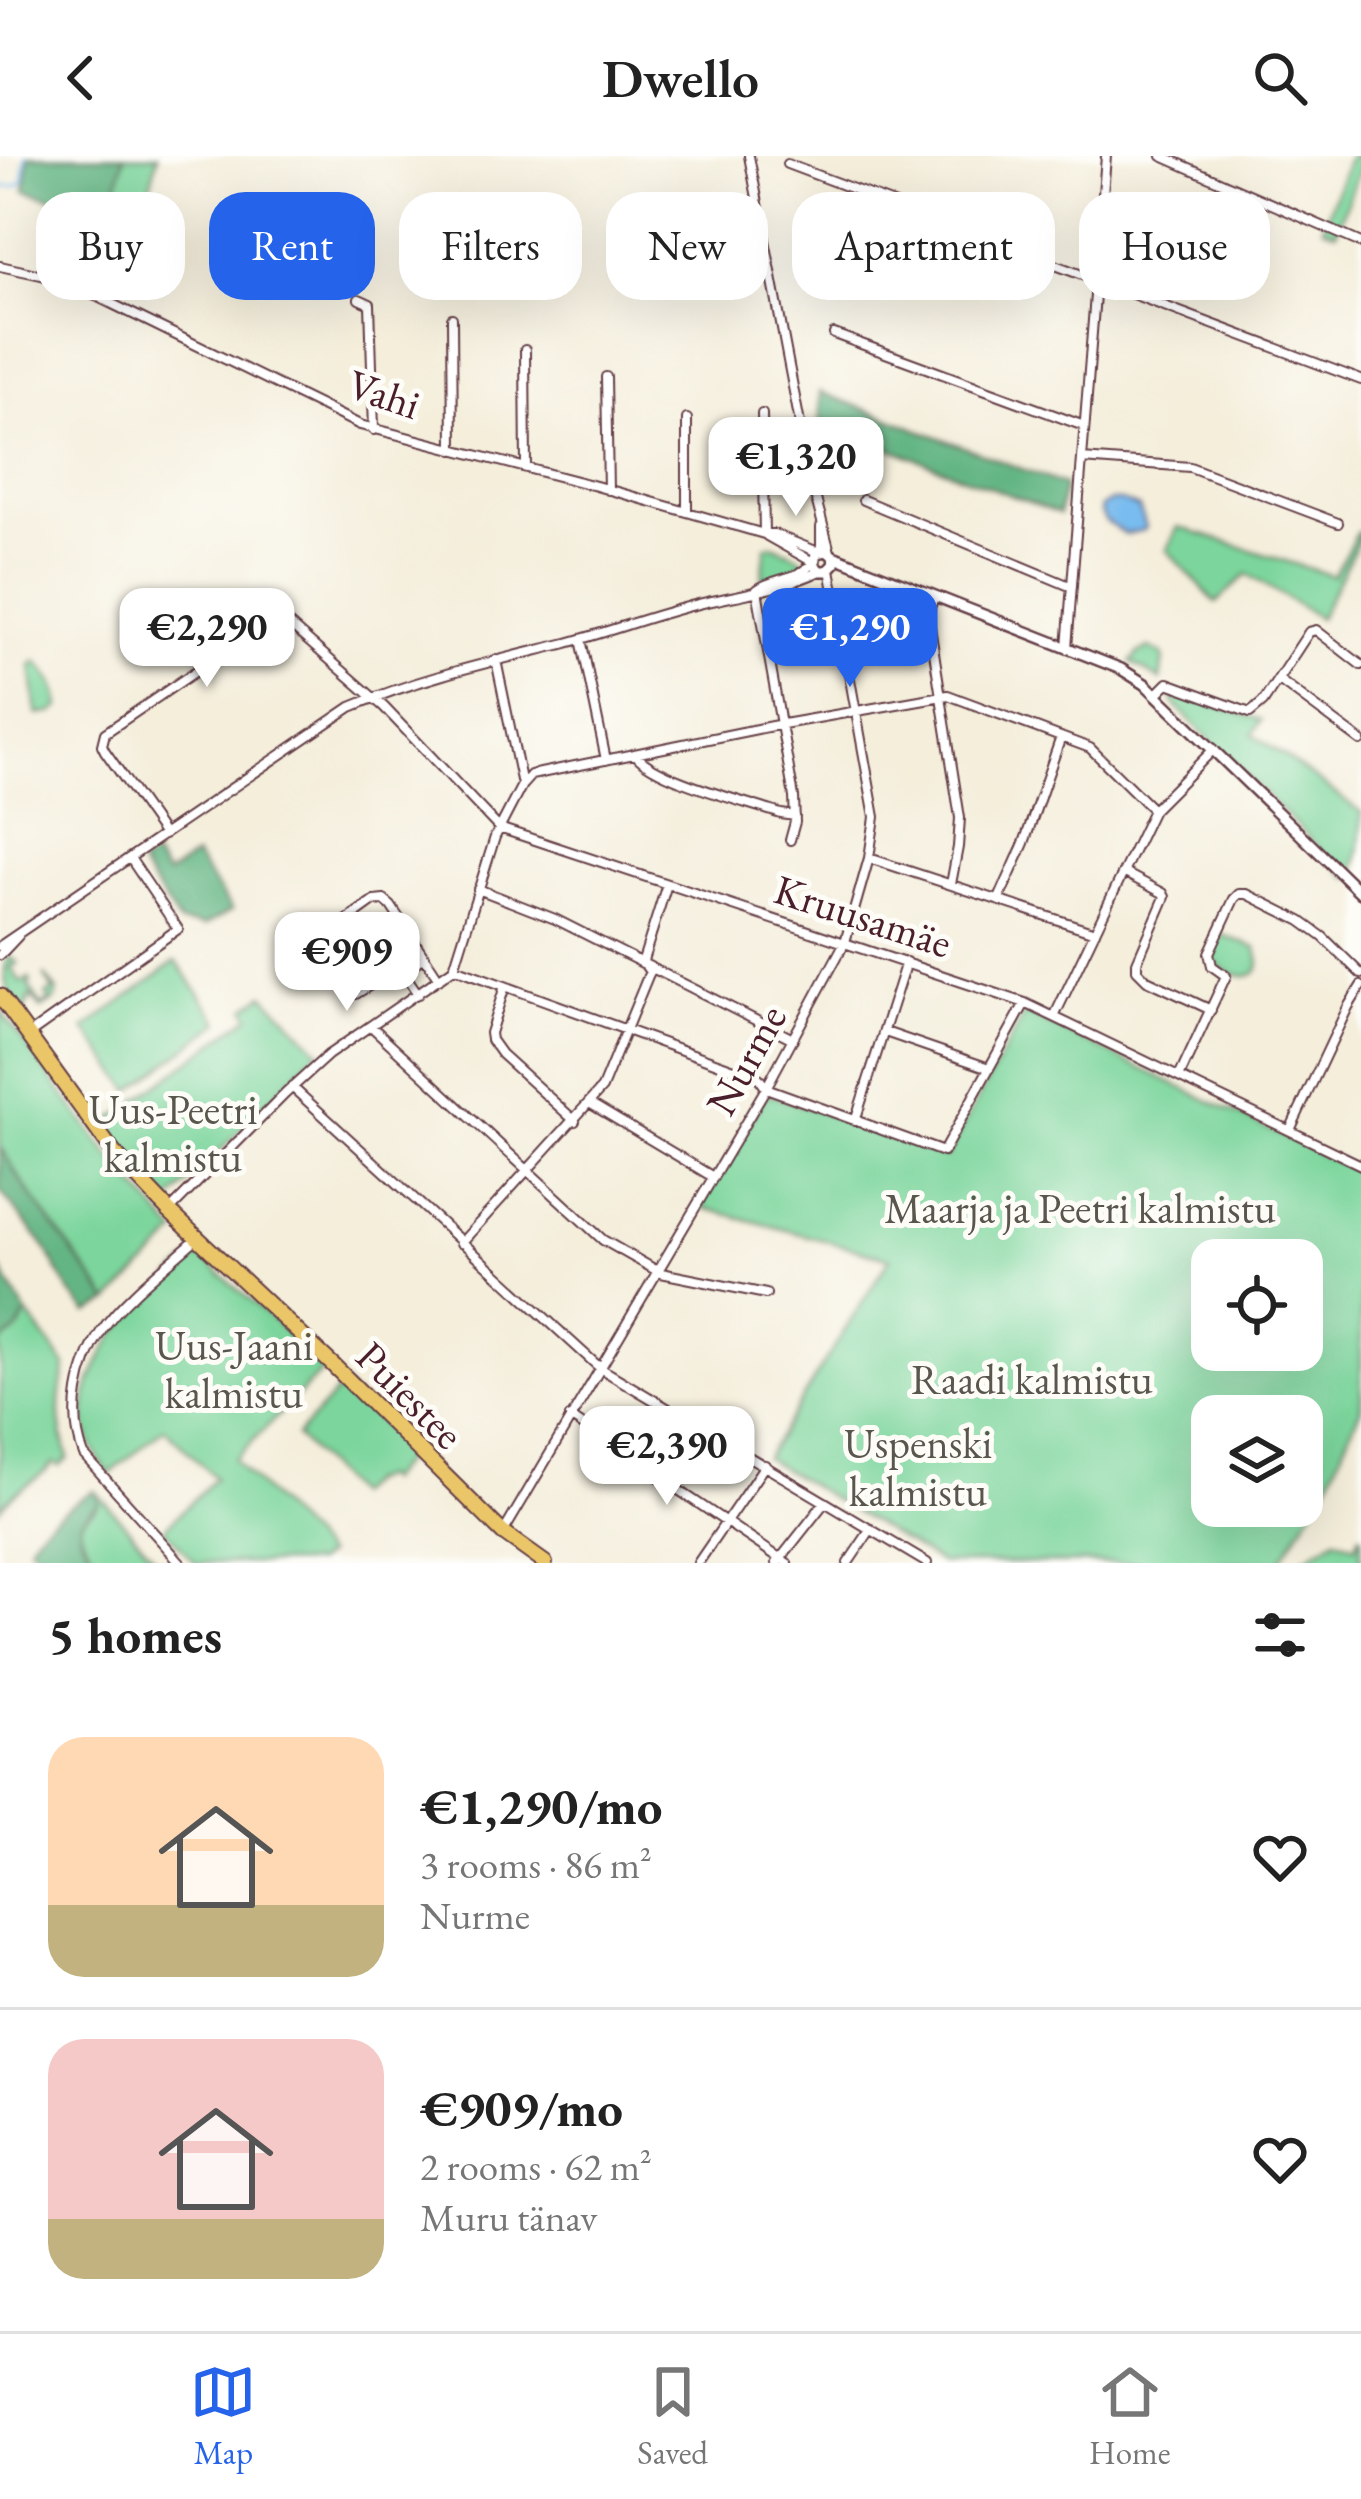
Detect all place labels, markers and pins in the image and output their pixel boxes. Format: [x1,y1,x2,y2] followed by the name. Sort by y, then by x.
[698,417,894,519] pin: €1,320
[109,588,305,690] pin: €2,290
[752,588,948,690] pin: €1,290
[276,912,418,1014] pin: €909
[569,1406,765,1508] pin: €2,390

